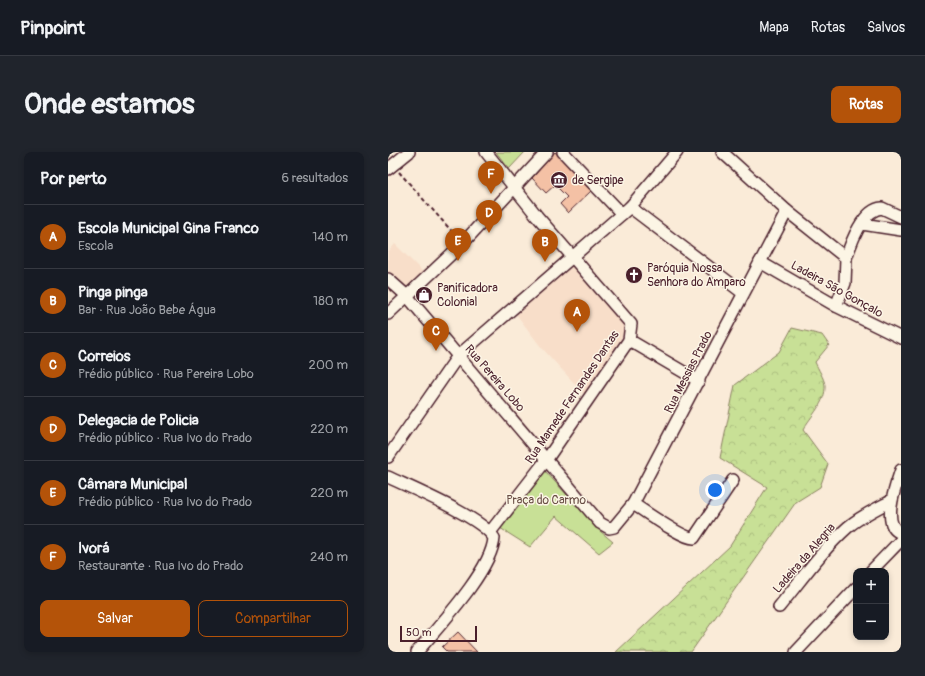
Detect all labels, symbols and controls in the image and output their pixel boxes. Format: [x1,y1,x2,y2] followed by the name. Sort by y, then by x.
[20,16,85,40] text: Pinpoint
[759,19,789,36] text: Mapa
[811,19,845,36] text: Rotas
[867,19,905,36] text: Salvos
[831,86,901,123] button: Rotas
[24,87,195,122] text: Onde estamos
[478,161,504,194] pin: F
[40,168,107,189] text: Por perto
[281,170,348,186] text: 6 resultados
[549,170,569,190] museum icon: de Sergipe
[572,173,624,188] place label: de Sergipe
[476,200,502,233] pin: D
[78,219,259,238] text: Escola Municipal Gina Franco
[445,228,471,261] pin: E
[49,229,57,245] text: A
[312,229,348,245] text: 140 m
[532,229,558,262] pin: B
[78,238,113,254] text: Escola
[788,258,886,321] street label: Ladeira São Gonçalo
[647,261,746,290] place label: Paróquia Nossa Senhora do Amparo
[624,265,644,285] church icon: Paróquia Nossa Senhora do Amparo
[437,281,498,310] place label: Panificadora Colonial
[78,283,148,302] text: Pinga pinga
[414,285,434,305] shop icon: Panificadora Colonial
[49,293,57,309] text: B
[313,293,348,309] text: 180 m
[564,299,590,332] pin: A
[78,302,216,318] text: Bar · Rua João Bebe Água
[423,318,449,351] pin: C
[522,327,623,467] street label: Rua Mamede Fernandes Dantas
[661,328,716,416] street label: Rua Messias Prado
[461,342,528,415] street label: Rua Pereira Lobo
[78,347,131,366] text: Correios
[49,357,57,373] text: C
[309,357,348,373] text: 200 m
[78,366,254,382] text: Prédio público · Rua Pereira Lobo
[78,411,199,430] text: Delegacia de Policia
[49,421,57,437] text: D
[310,421,348,437] text: 220 m
[78,430,252,446] text: Prédio público · Rua Ivo do Prado
[78,475,188,494] text: Câmara Municipal
[705,480,725,500] your location
[50,485,56,501] text: E
[310,485,348,501] text: 220 m
[506,493,586,508] park label: Praça do Carmo
[78,494,252,510] text: Prédio público · Rua Ivo do Prado
[770,520,839,596] street label: Ladeira da Alegria
[78,539,109,558] text: Ivorá
[49,549,57,565] text: F
[310,549,348,565] text: 240 m
[78,558,243,574] text: Restaurante · Rua Ivo do Prado
[853,568,889,640] map controls
[853,568,889,604] button: +
[40,600,190,637] button: Salvar
[198,600,348,637] button: Compartilhar
[853,604,889,640] button: −
[400,624,477,643] scale bar
[406,626,432,639] text: 50 m

